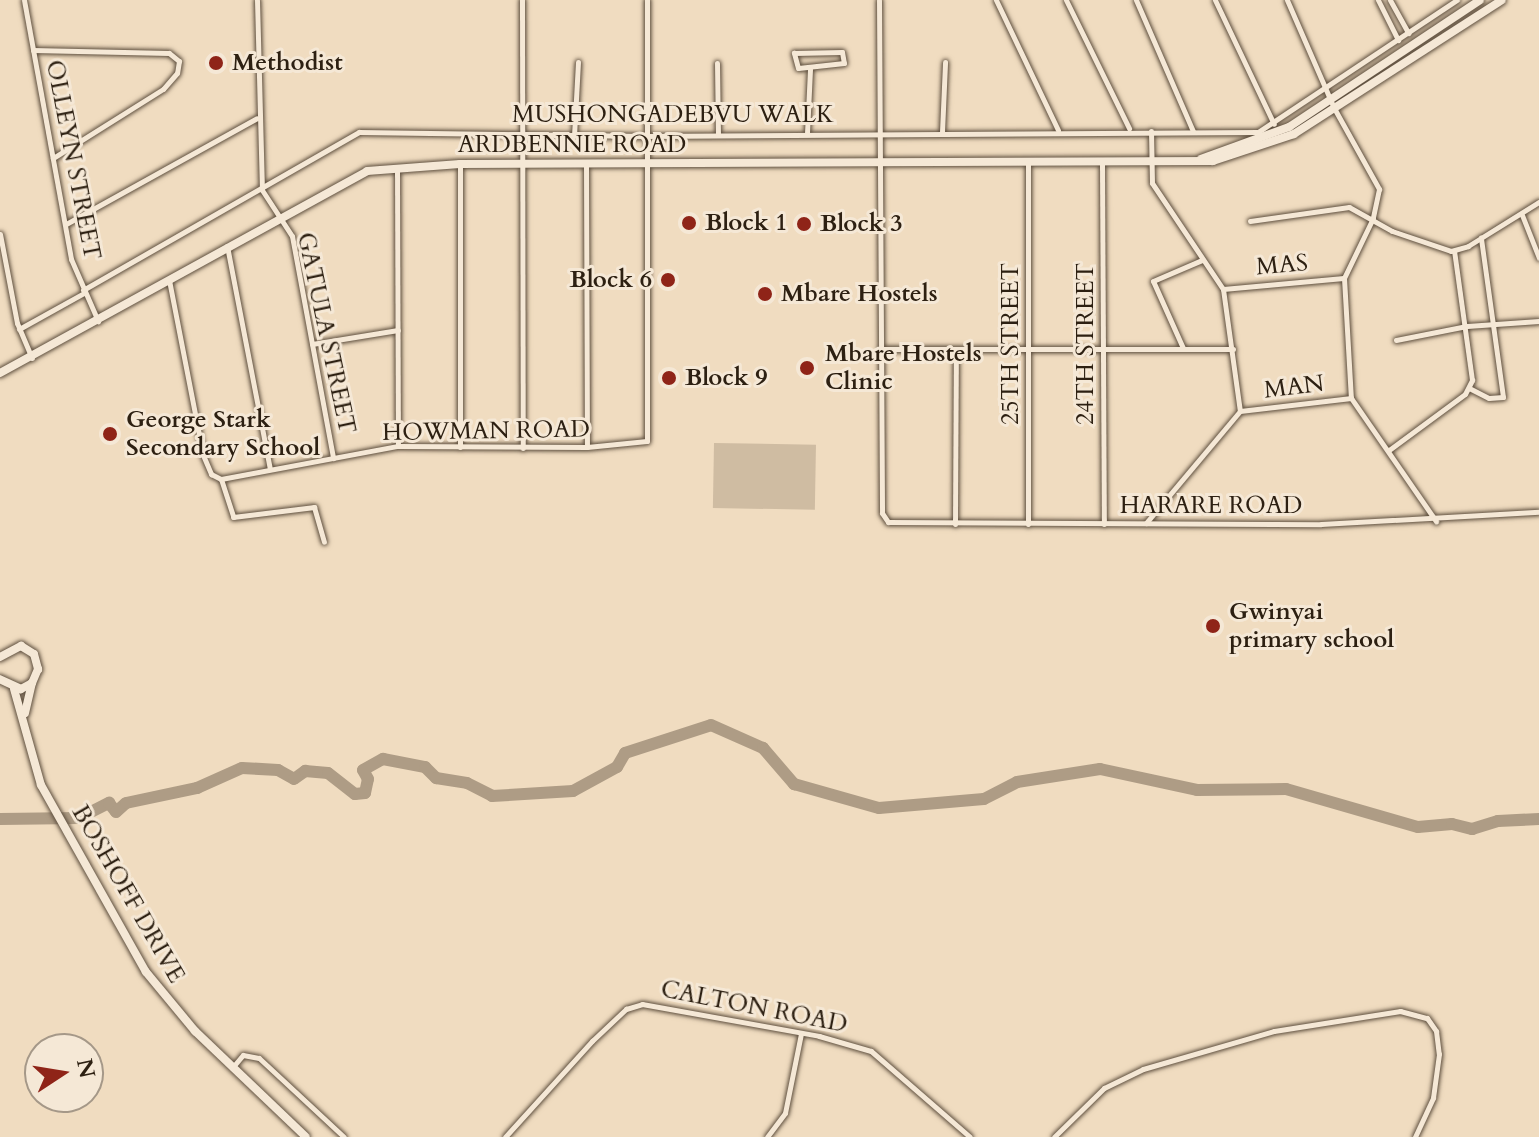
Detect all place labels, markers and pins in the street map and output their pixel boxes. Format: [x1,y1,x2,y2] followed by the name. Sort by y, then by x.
[232,49,343,77] place label: Methodist
[207,54,225,72] marker: Methodist
[705,209,788,237] place label: Block 1
[820,210,903,238] place label: Block 3
[680,214,698,232] marker: Block 1
[795,215,813,233] marker: Block 3
[569,266,652,294] place label: Block 6
[659,271,677,289] marker: Block 6
[781,280,938,308] place label: Mbare Hostels
[756,285,774,303] marker: Mbare Hostels
[825,340,982,396] place label: Mbare Hostels Clinic
[796,357,818,379] marker: Mbare Hostels Clinic
[685,364,768,392] place label: Block 9
[660,369,678,387] marker: Block 9
[126,406,320,462] place label: George Stark Secondary School
[101,425,119,443] marker: George Stark Secondary School
[1229,598,1394,654] place label: Gwinyai primary school
[1204,617,1222,635] marker: Gwinyai primary school

